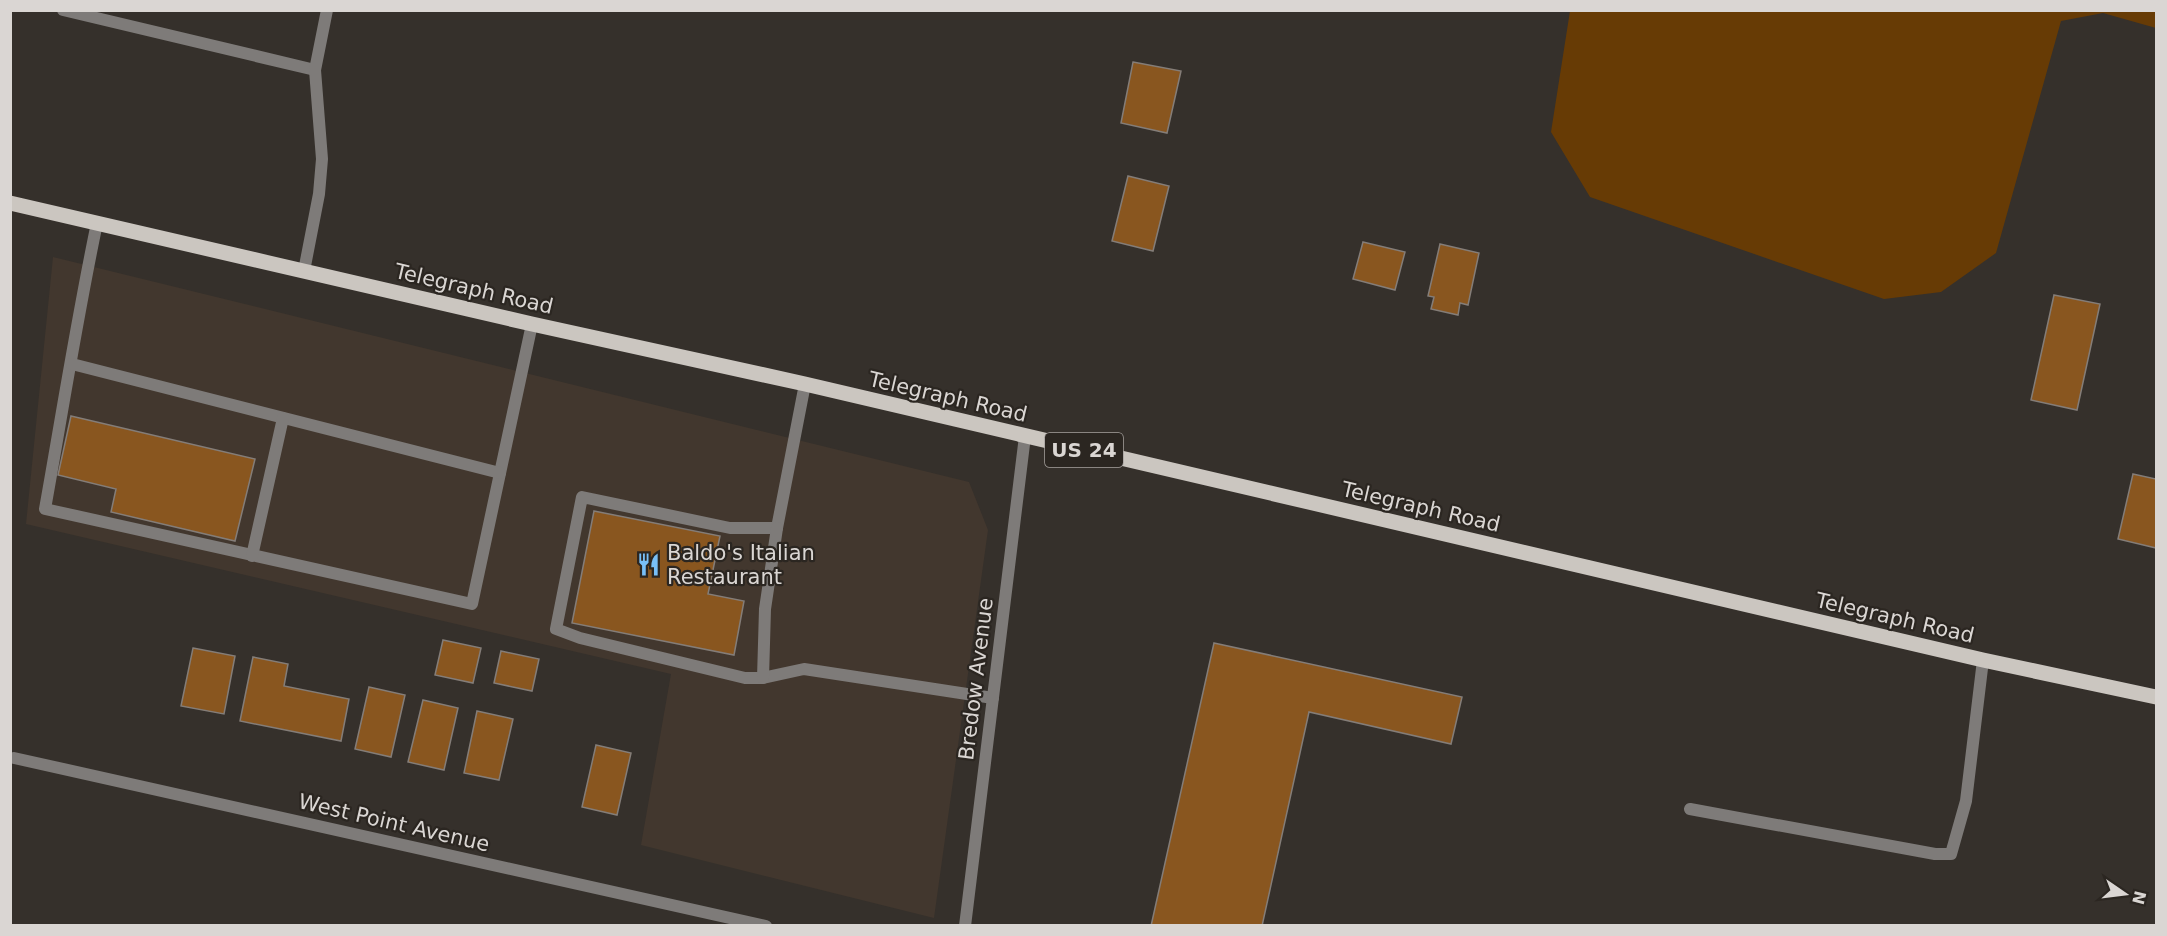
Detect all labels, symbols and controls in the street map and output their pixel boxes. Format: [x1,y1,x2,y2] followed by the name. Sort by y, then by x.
[392,259,556,319] street label: Telegraph Road
[866,367,1030,427] street label: Telegraph Road
[1045,433,1123,467] road number: US 24
[1339,477,1503,537] street label: Telegraph Road
[667,541,815,589] place label: Baldo's Italian Restaurant
[636,552,662,578] restaurant icon: Baldo's Italian Restaurant
[1813,588,1977,648] street label: Telegraph Road
[954,596,998,762] street label: Bredow Avenue
[296,789,492,857] street label: West Point Avenue
[2095,864,2155,924] north arrow
[2128,889,2150,906] text: N

